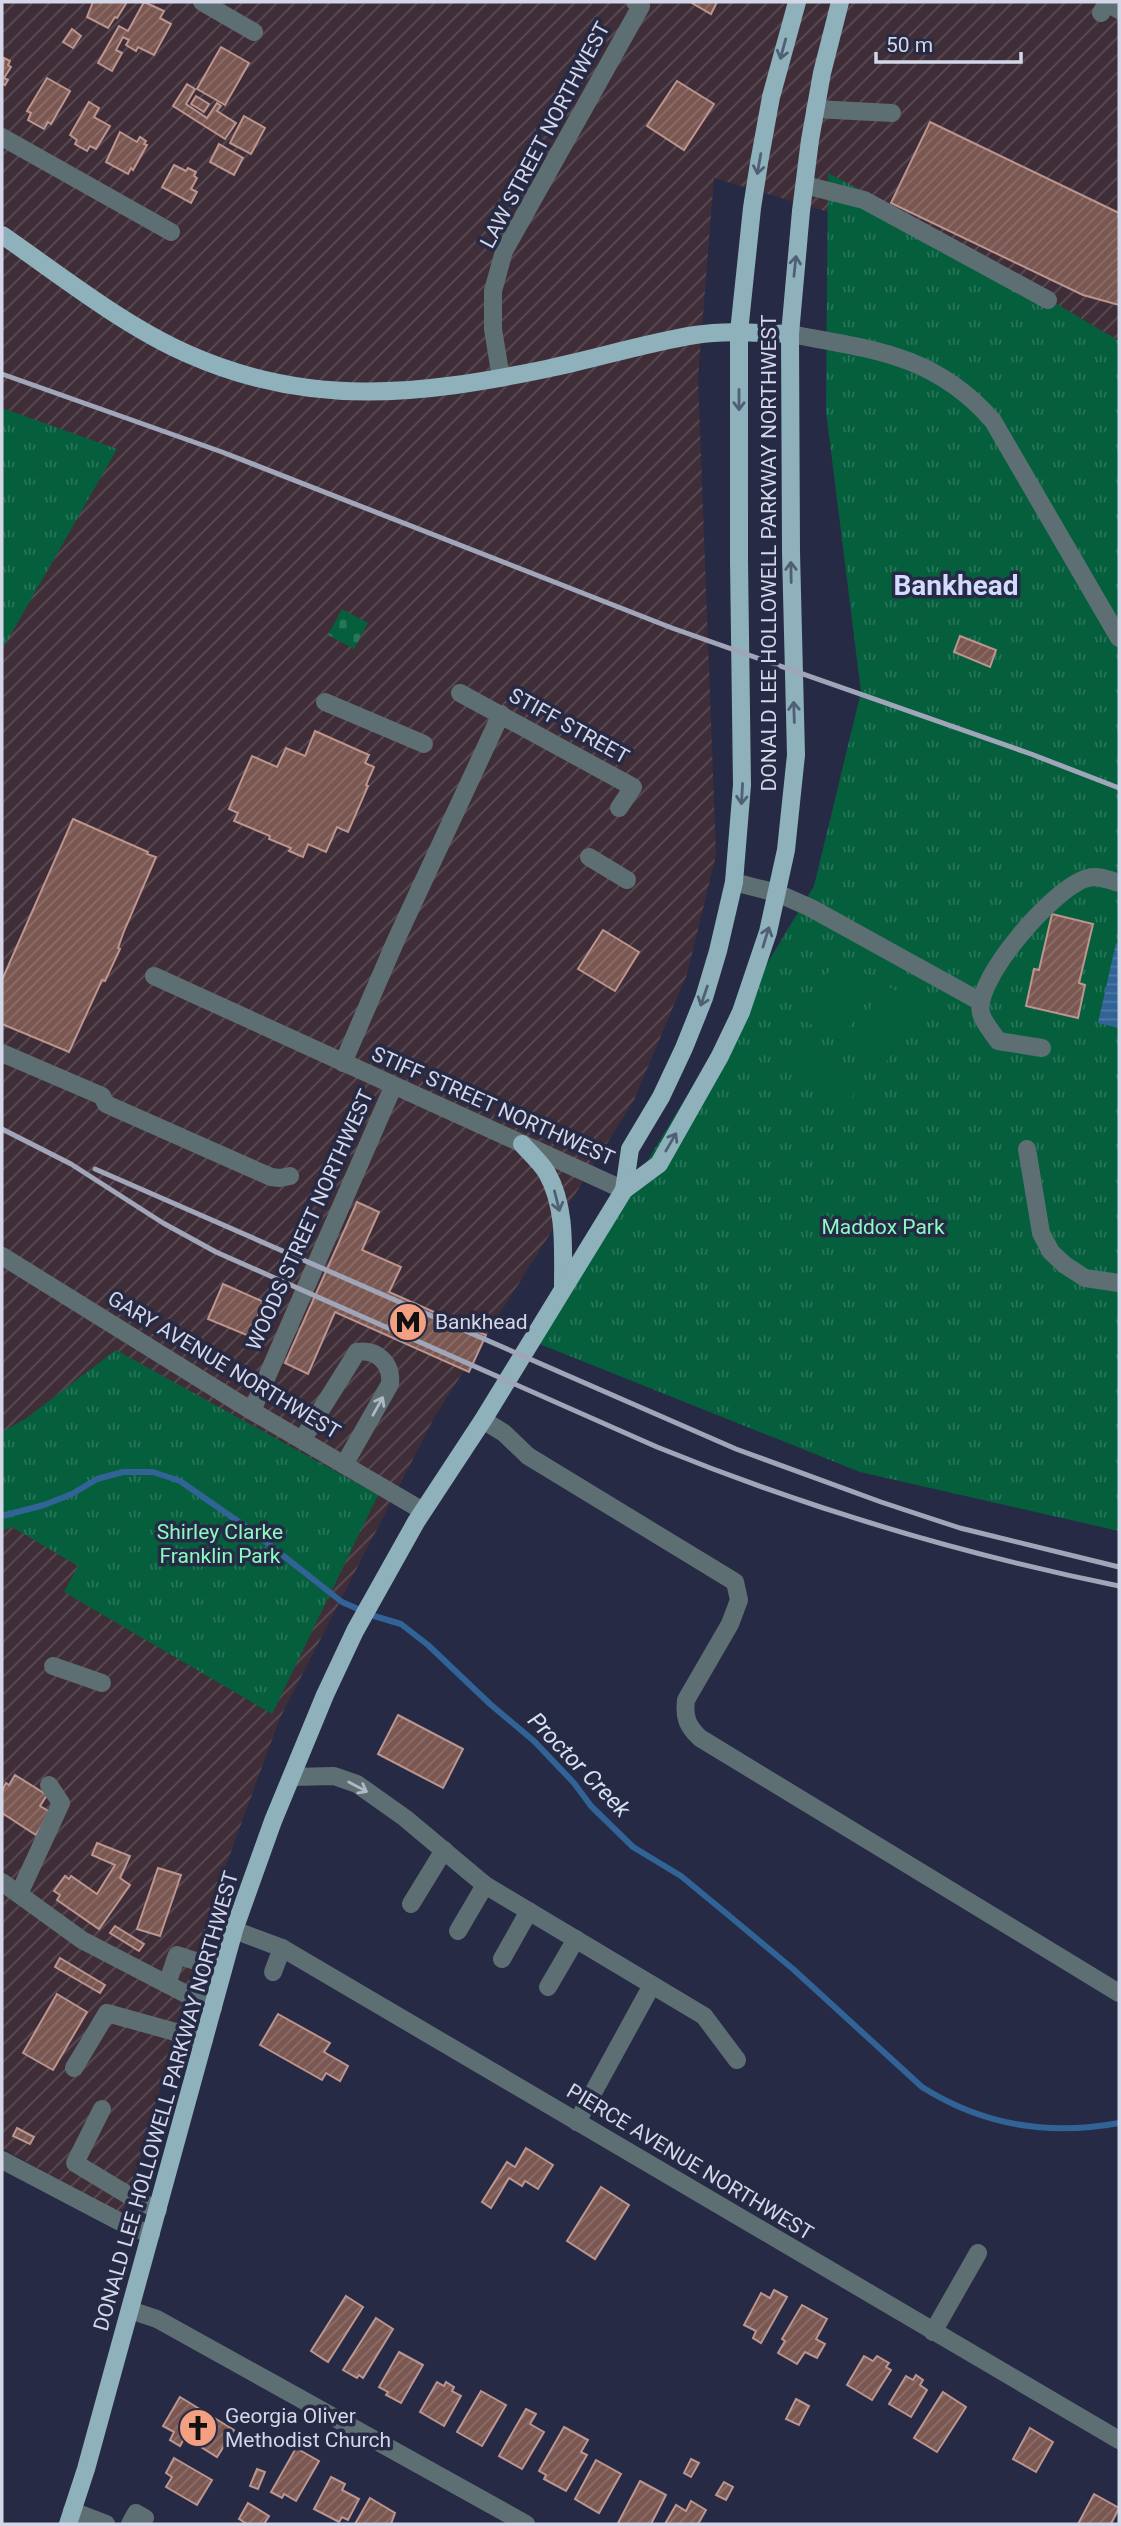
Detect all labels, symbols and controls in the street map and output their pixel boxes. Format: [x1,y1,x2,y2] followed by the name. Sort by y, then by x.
[475,18,615,252] street label: LAW STREET NORTHWEST
[876,21,1021,65] scale bar
[886,33,933,57] text: 50 m
[776,38,789,60] one-way arrow
[752,152,765,175] one-way arrow
[789,255,802,278] one-way arrow
[757,314,781,792] street label: DONALD LEE HOLLOWELL PARKWAY NORTHWEST
[732,388,746,411] one-way arrow
[784,560,798,583] one-way arrow
[893,569,1019,602] district label: Bankhead
[505,683,634,769] street label: STIFF STREET
[788,701,801,724] one-way arrow
[735,782,748,805] one-way arrow
[761,926,774,948] one-way arrow
[697,984,709,1006] one-way arrow
[368,1042,618,1171] street label: STIFF STREET NORTHWEST
[241,1085,379,1354] street label: WOODS STREET NORTHWEST
[665,1133,679,1153] one-way arrow
[551,1189,564,1212] one-way arrow
[821,1215,945,1239] park label: Maddox Park
[103,1286,345,1444] street label: GARY AVENUE NORTHWEST
[387,1301,429,1343] metro station icon: Bankhead
[435,1310,528,1334] place label: Bankhead
[371,1396,385,1416] one-way arrow
[157,1520,283,1568] park label: Shirley Clarke Franklin Park
[522,1707,636,1824] water label: Proctor Creek
[347,1781,368,1794] one-way arrow
[89,1868,243,2334] street label: DONALD LEE HOLLOWELL PARKWAY NORTHWEST
[562,2079,818,2245] street label: PIERCE AVENUE NORTHWEST
[225,2404,391,2452] place label: Georgia Oliver Methodist Church
[177,2407,219,2449] church icon: Georgia Oliver Methodist Church

